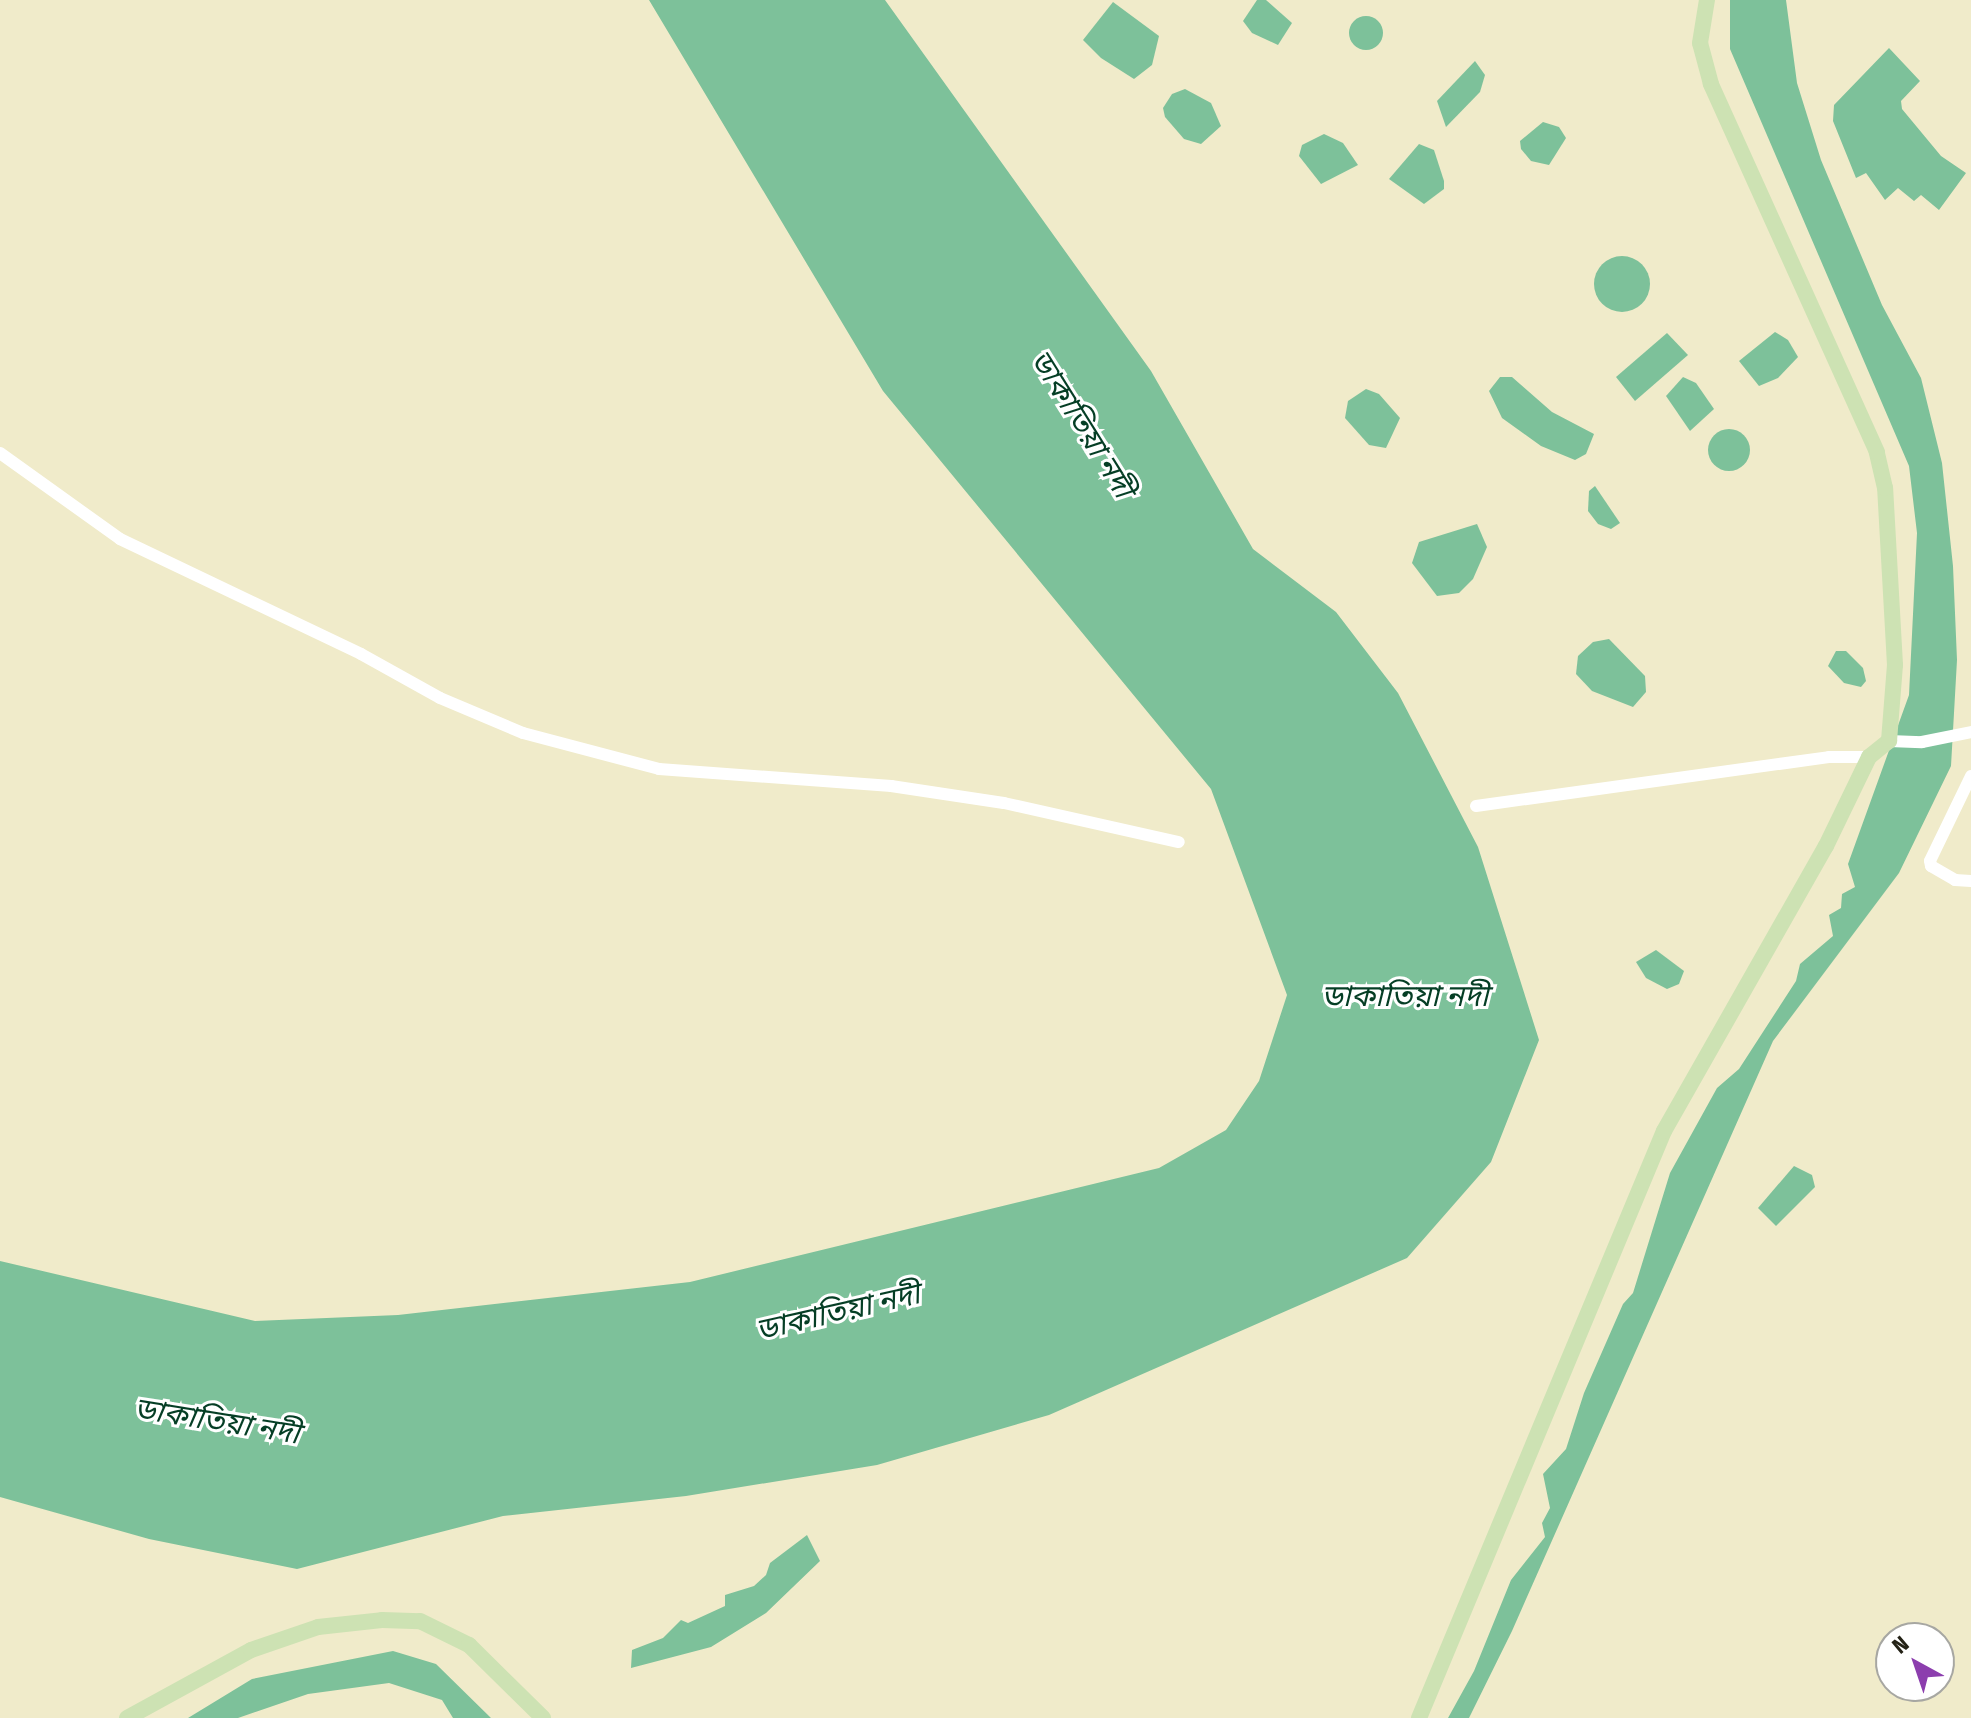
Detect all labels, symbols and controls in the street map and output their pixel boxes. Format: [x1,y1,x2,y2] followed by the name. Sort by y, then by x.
[1022,344,1142,504] water label: ডাকাতিয়া নদী
[1321,978,1489,1014] water label: ডাকাতিয়া নদী
[753,1276,923,1348] water label: ডাকাতিয়া নদী
[132,1390,302,1452] water label: ডাকাতিয়া নদী
[1875,1622,1955,1702] north arrow
[1887,1630,1914,1659] text: N

